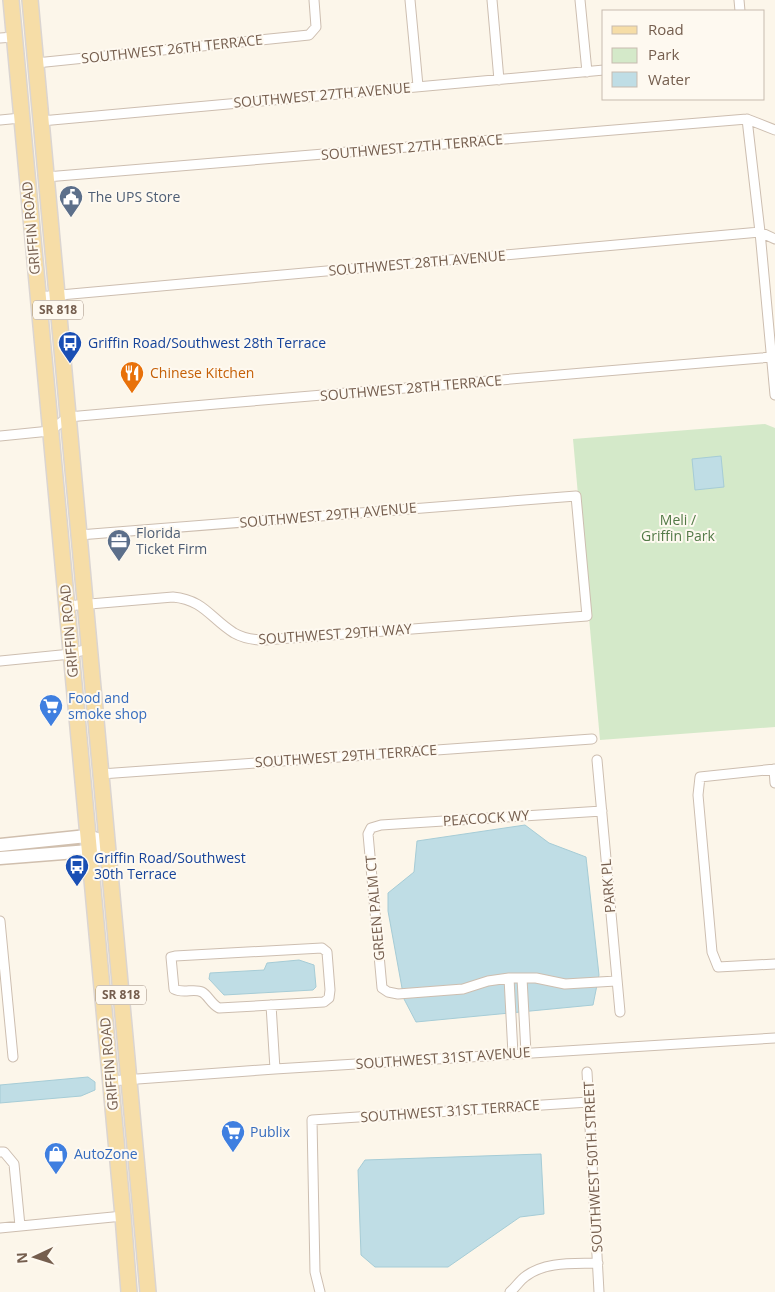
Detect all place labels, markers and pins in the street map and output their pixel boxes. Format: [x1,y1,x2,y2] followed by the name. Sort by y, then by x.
[58,184,84,218] public building icon: The UPS Store
[88,187,181,206] place label: The UPS Store
[57,330,83,364] bus stop icon: Griffin Road/Southwest 28th Terrace
[88,333,326,352] place label: Griffin Road/Southwest 28th Terrace
[119,360,145,394] restaurant icon: Chinese Kitchen
[150,363,254,382] place label: Chinese Kitchen
[136,523,207,558] place label: Florida Ticket Firm
[106,528,132,562] office icon: Florida Ticket Firm
[68,688,147,723] place label: Food and smoke shop
[38,693,64,727] supermarket icon: Food and smoke shop
[94,848,246,883] place label: Griffin Road/Southwest 30th Terrace
[64,853,90,887] bus stop icon: Griffin Road/Southwest 30th Terrace
[220,1119,246,1153] supermarket icon: Publix
[250,1122,291,1141] place label: Publix
[43,1141,69,1175] shop icon: AutoZone
[74,1144,138,1163] place label: AutoZone

